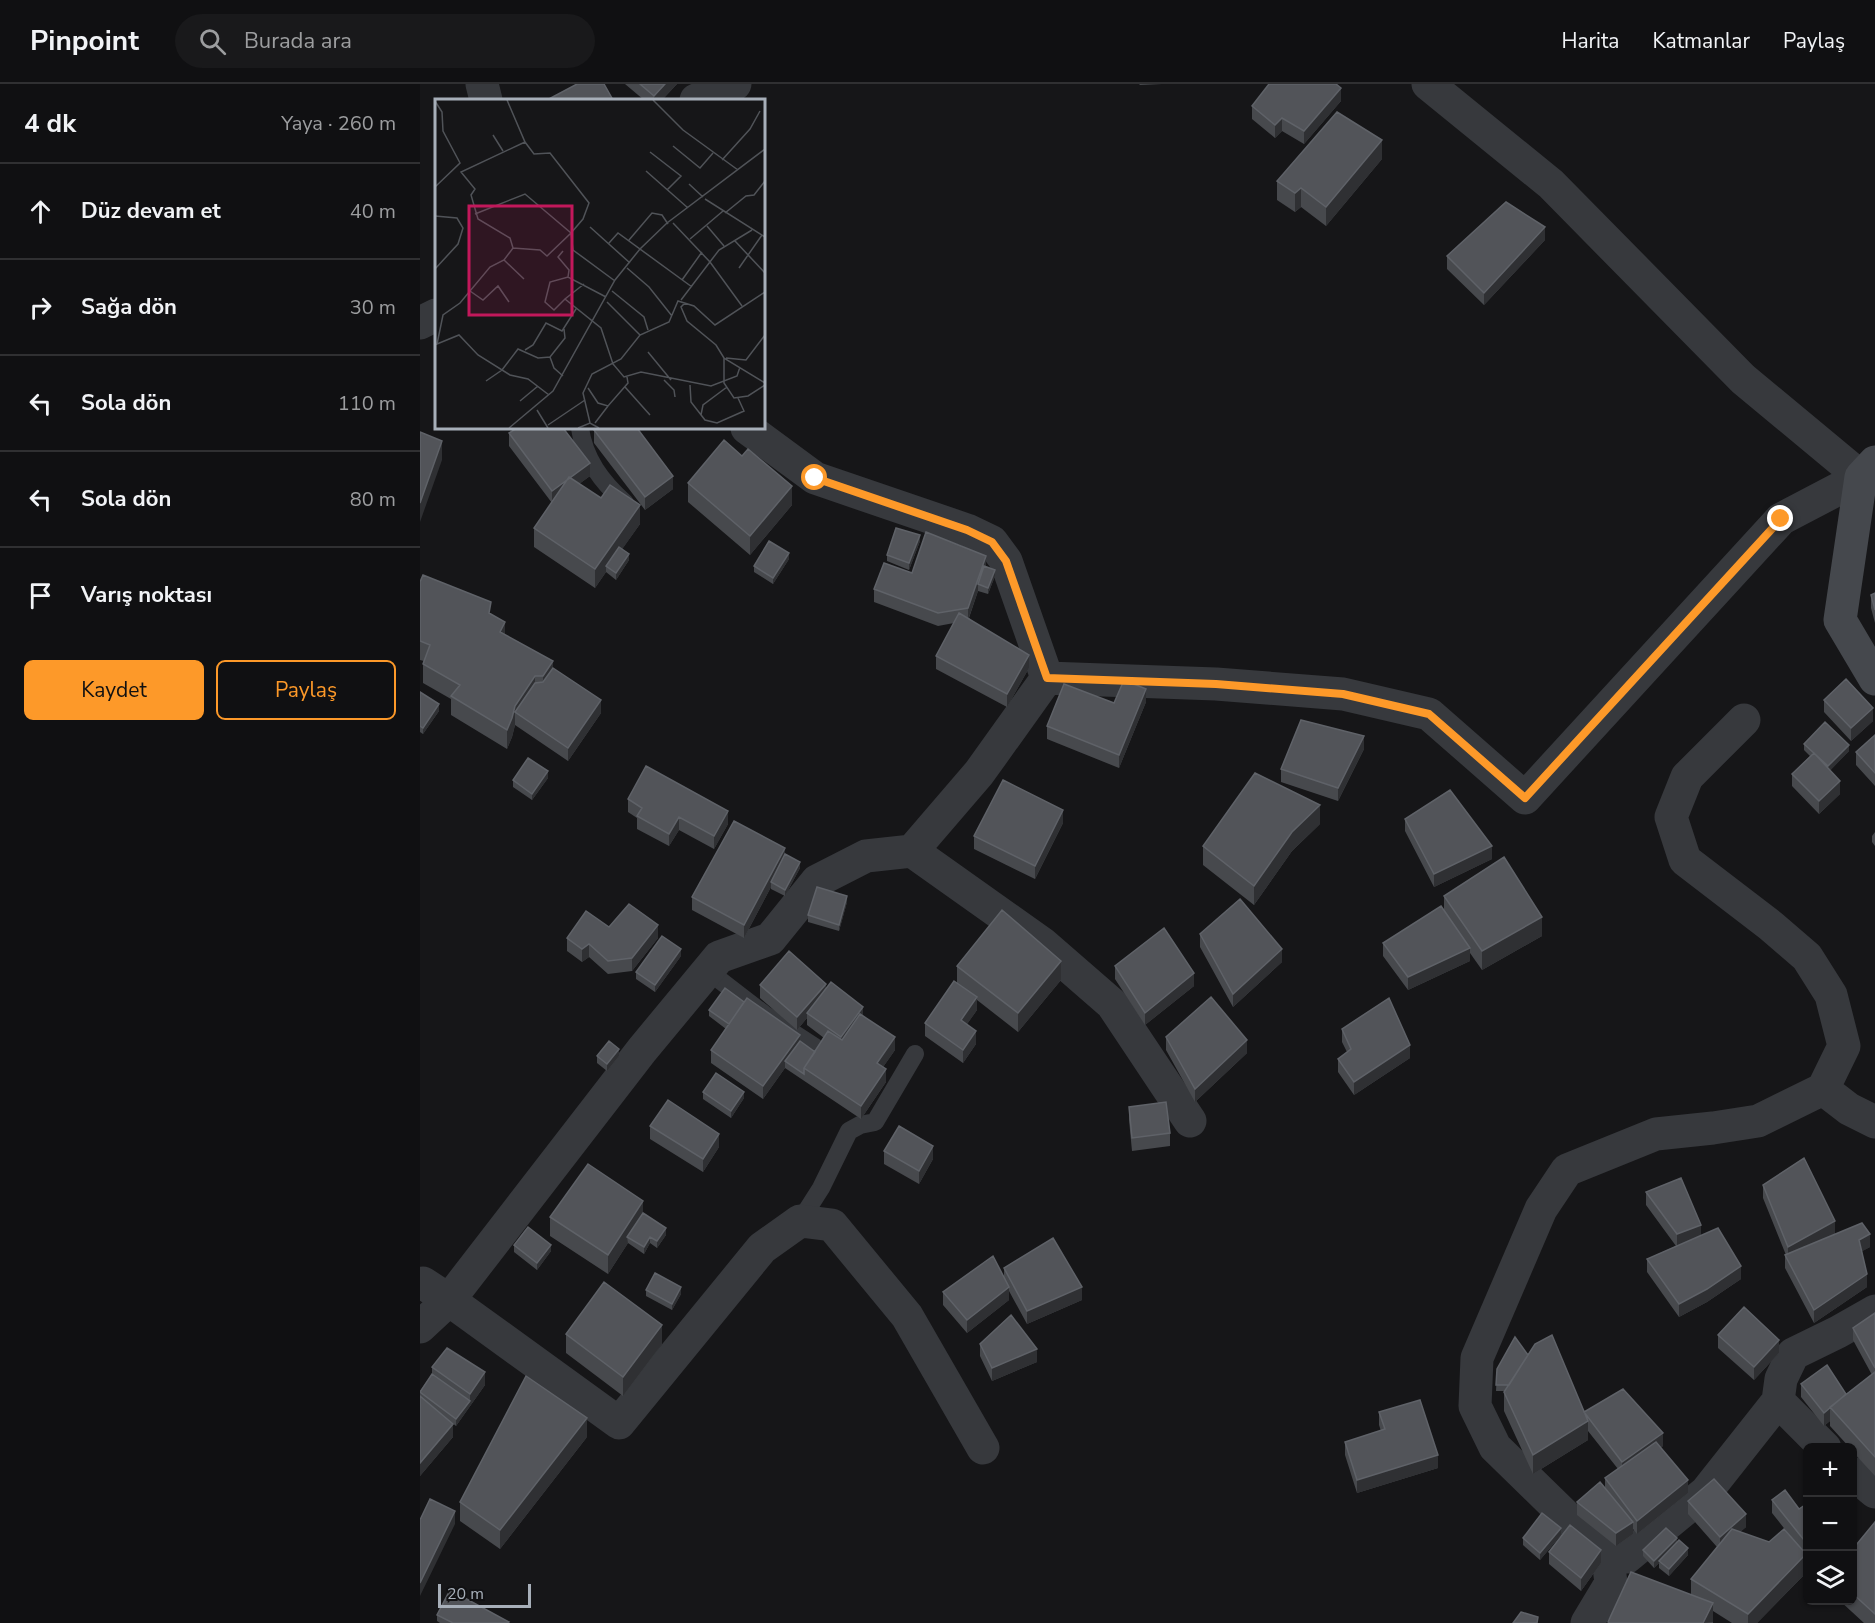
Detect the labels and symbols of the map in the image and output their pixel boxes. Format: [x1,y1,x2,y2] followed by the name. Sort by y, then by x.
[435,99,765,429] inset map
[801,464,827,490] route start
[1767,505,1793,531] route end
[438,1581,531,1608] scale bar

